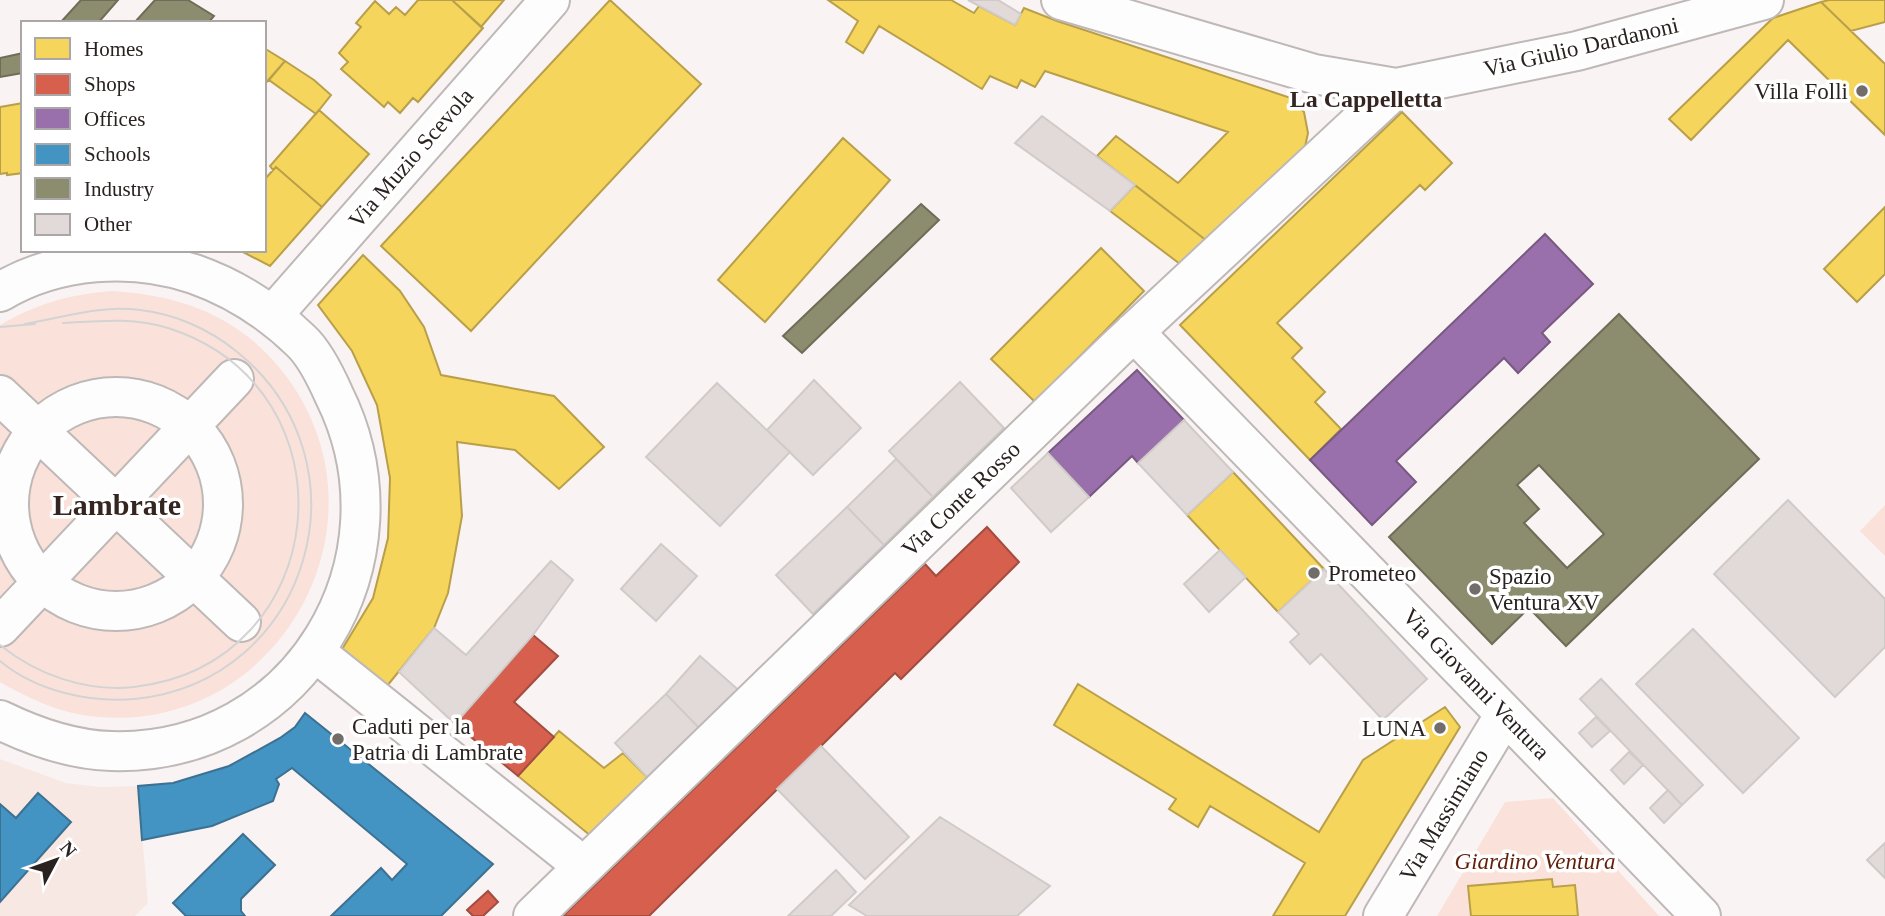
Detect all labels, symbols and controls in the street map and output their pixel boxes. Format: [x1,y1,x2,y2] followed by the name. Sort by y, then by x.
[1481,12,1681,82] street label: Via Giulio Dardanoni
[21,21,266,252] legend
[84,37,144,61] text: Homes
[84,72,135,96] text: Shops
[1754,79,1848,104] place label: Villa Folli
[344,83,478,233] street label: Via Muzio Scevola
[1854,83,1870,99] marker: Villa Folli
[1290,86,1442,112] district label: La Cappelletta
[84,107,145,131] text: Offices
[84,142,151,166] text: Schools
[84,177,154,201] text: Industry
[84,212,132,236] text: Other
[897,436,1025,562] street label: Via Conte Rosso
[53,488,181,521] district label: Lambrate
[1328,561,1416,586] place label: Prometeo
[1489,564,1600,615] place label: Spazio Ventura XV
[1306,565,1322,581] marker: Prometeo
[1467,581,1483,597] marker: Spazio Ventura XV
[1398,603,1554,765] street label: Via Giovanni Ventura
[352,714,523,765] place label: Caduti per la Patria di Lambrate
[1362,716,1426,741] place label: LUNA
[1432,720,1448,736] marker: LUNA
[330,731,346,747] marker: Caduti per la Patria di Lambrate
[1395,744,1493,886] street label: Via Massimiano
[21,825,91,895] north arrow
[56,837,81,861] text: N
[1455,849,1615,874] park label: Giardino Ventura

